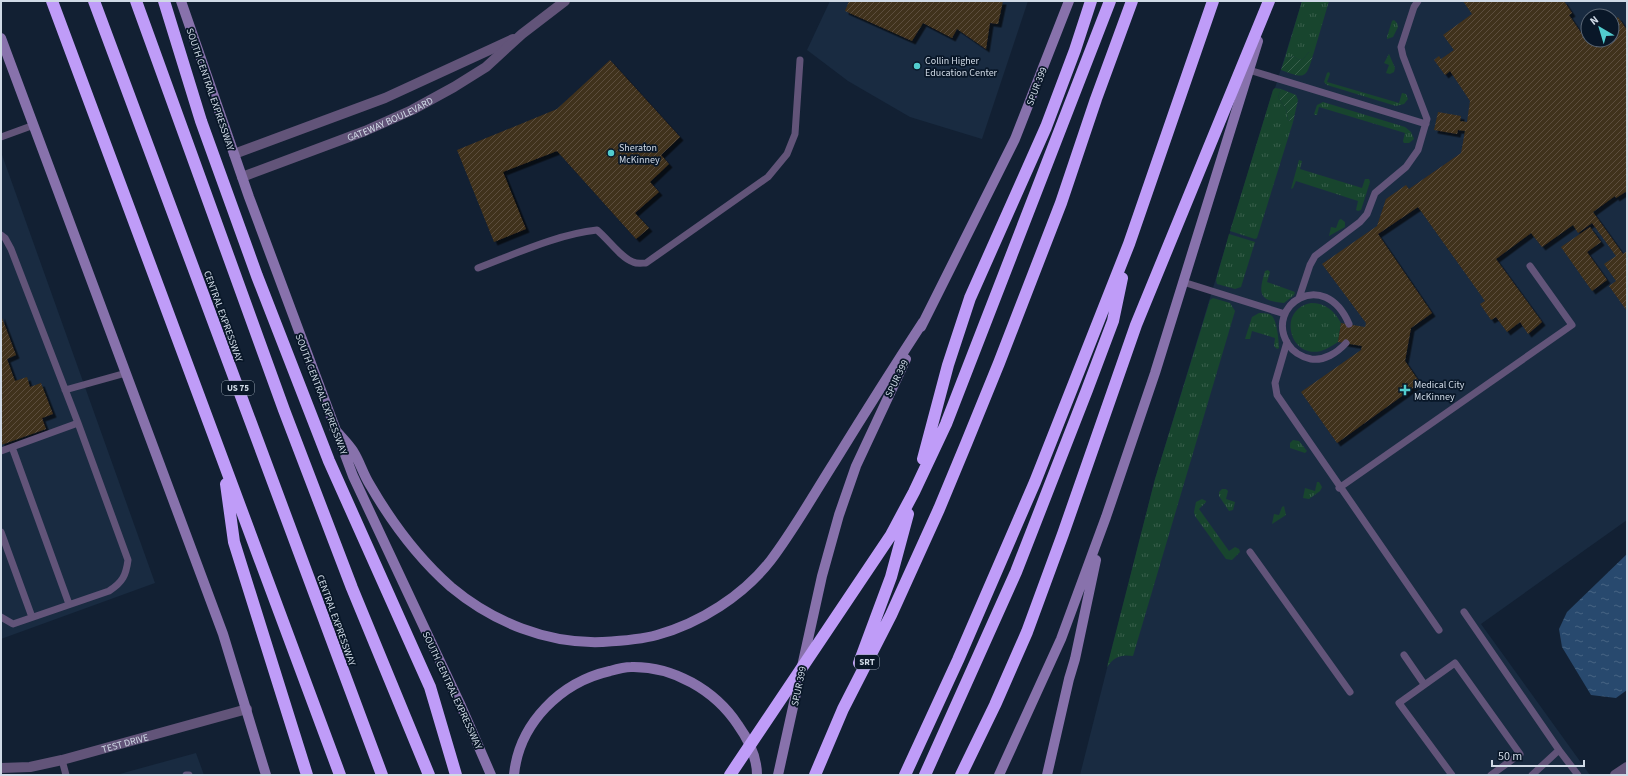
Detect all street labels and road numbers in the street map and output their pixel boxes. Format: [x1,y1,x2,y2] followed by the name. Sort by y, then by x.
[183,26,238,153] street label: SOUTH CENTRAL EXPRESSWAY
[1023,65,1051,108] street label: SPUR 399
[345,94,436,145] street label: GATEWAY BOULEVARD
[200,269,246,364] street label: CENTRAL EXPRESSWAY
[291,332,351,457] street label: SOUTH CENTRAL EXPRESSWAY
[882,357,912,400] street label: SPUR 399
[222,381,254,395] road number: US 75
[313,573,359,668] street label: CENTRAL EXPRESSWAY
[419,629,486,752] street label: SOUTH CENTRAL EXPRESSWAY
[855,655,879,669] road number: SRT
[788,665,810,707] street label: SPUR 399
[100,730,150,757] street label: TEST DRIVE

